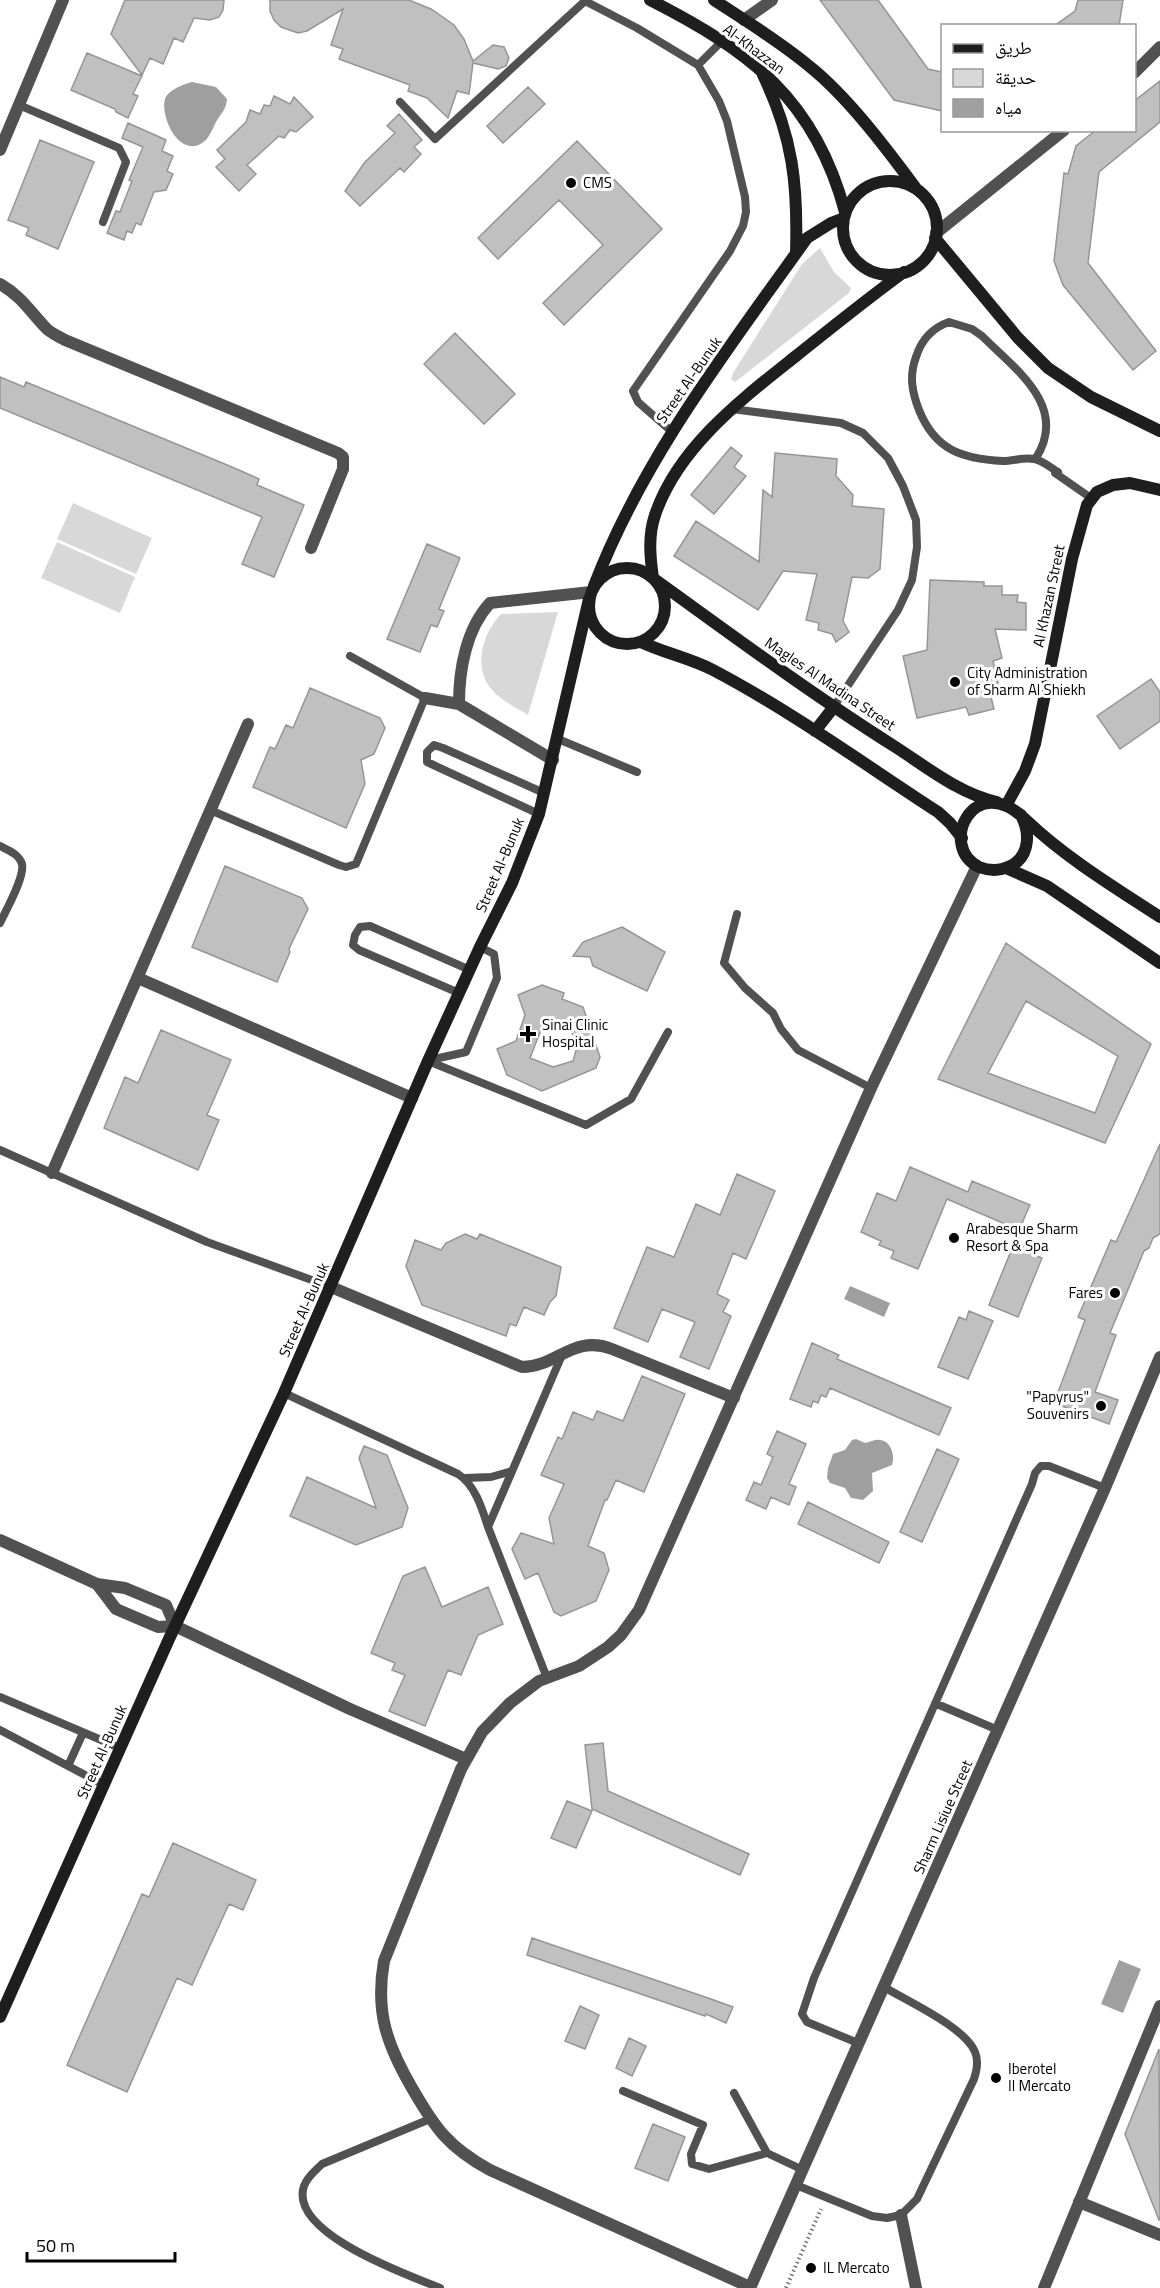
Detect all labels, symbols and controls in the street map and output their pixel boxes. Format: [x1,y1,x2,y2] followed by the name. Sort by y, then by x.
[719,18,790,80] street label: Al-Khazzan
[941,24,1136,132] legend
[995,34,1032,61] text: طريق
[995,64,1036,91] text: حديقة
[995,94,1022,121] text: مياه
[583,171,612,194] place label: CMS
[564,176,578,190] marker: CMS
[650,332,727,428] street label: Street Al-Bunuk
[1026,542,1071,649] street label: Al Khazan Street
[760,631,901,737] street label: Magles Al Madina Street
[967,661,1088,701] place label: City Administration of Sharm Al Shiekh
[948,675,962,689] marker: City Administration of Sharm Al Shiekh
[469,814,530,916] street label: Street Al-Bunuk
[542,1013,608,1053] place label: Sinai Clinic Hospital
[519,1025,537,1043] marker: Sinai Clinic Hospital
[966,1217,1078,1257] place label: Arabesque Sharm Resort & Spa
[947,1231,961,1245] marker: Arabesque Sharm Resort & Spa
[272,1259,335,1361] street label: Street Al-Bunuk
[1068,1281,1103,1304] place label: Fares
[1108,1286,1122,1300] marker: Fares
[1026,1385,1089,1425] place label: "Papyrus" Souvenirs
[1094,1399,1108,1413] marker: "Papyrus" Souvenirs
[70,1701,133,1803] street label: Street Al-Bunuk
[907,1755,978,1878] street label: Sharm Lisiue Street
[1008,2057,1071,2097] place label: Iberotel Il Mercato
[989,2071,1003,2085] marker: Iberotel Il Mercato
[27,2225,176,2263] scale bar
[36,2232,75,2259] text: 50 m
[823,2256,890,2279] place label: IL Mercato
[804,2261,818,2275] marker: IL Mercato

